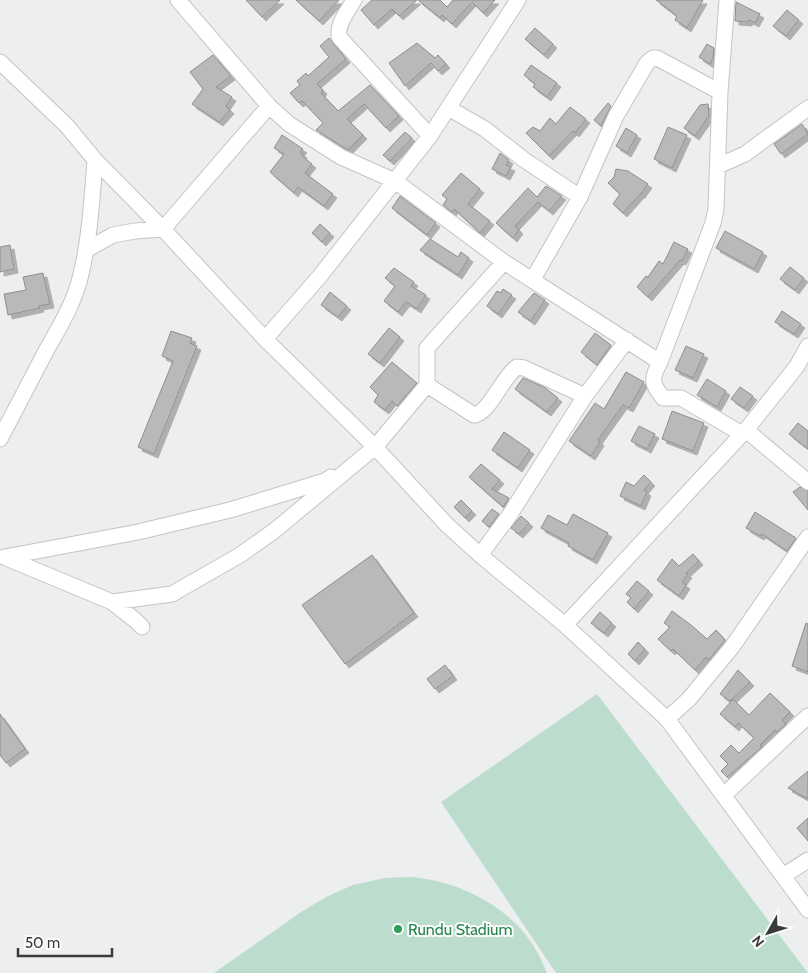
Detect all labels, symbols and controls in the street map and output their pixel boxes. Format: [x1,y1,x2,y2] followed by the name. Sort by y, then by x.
[743,908,793,958] north arrow
[408,920,513,939] place label: Rundu Stadium
[392,923,404,935] marker: Rundu Stadium
[18,926,111,958] scale bar
[748,932,768,951] text: N
[25,934,60,952] text: 50 m

